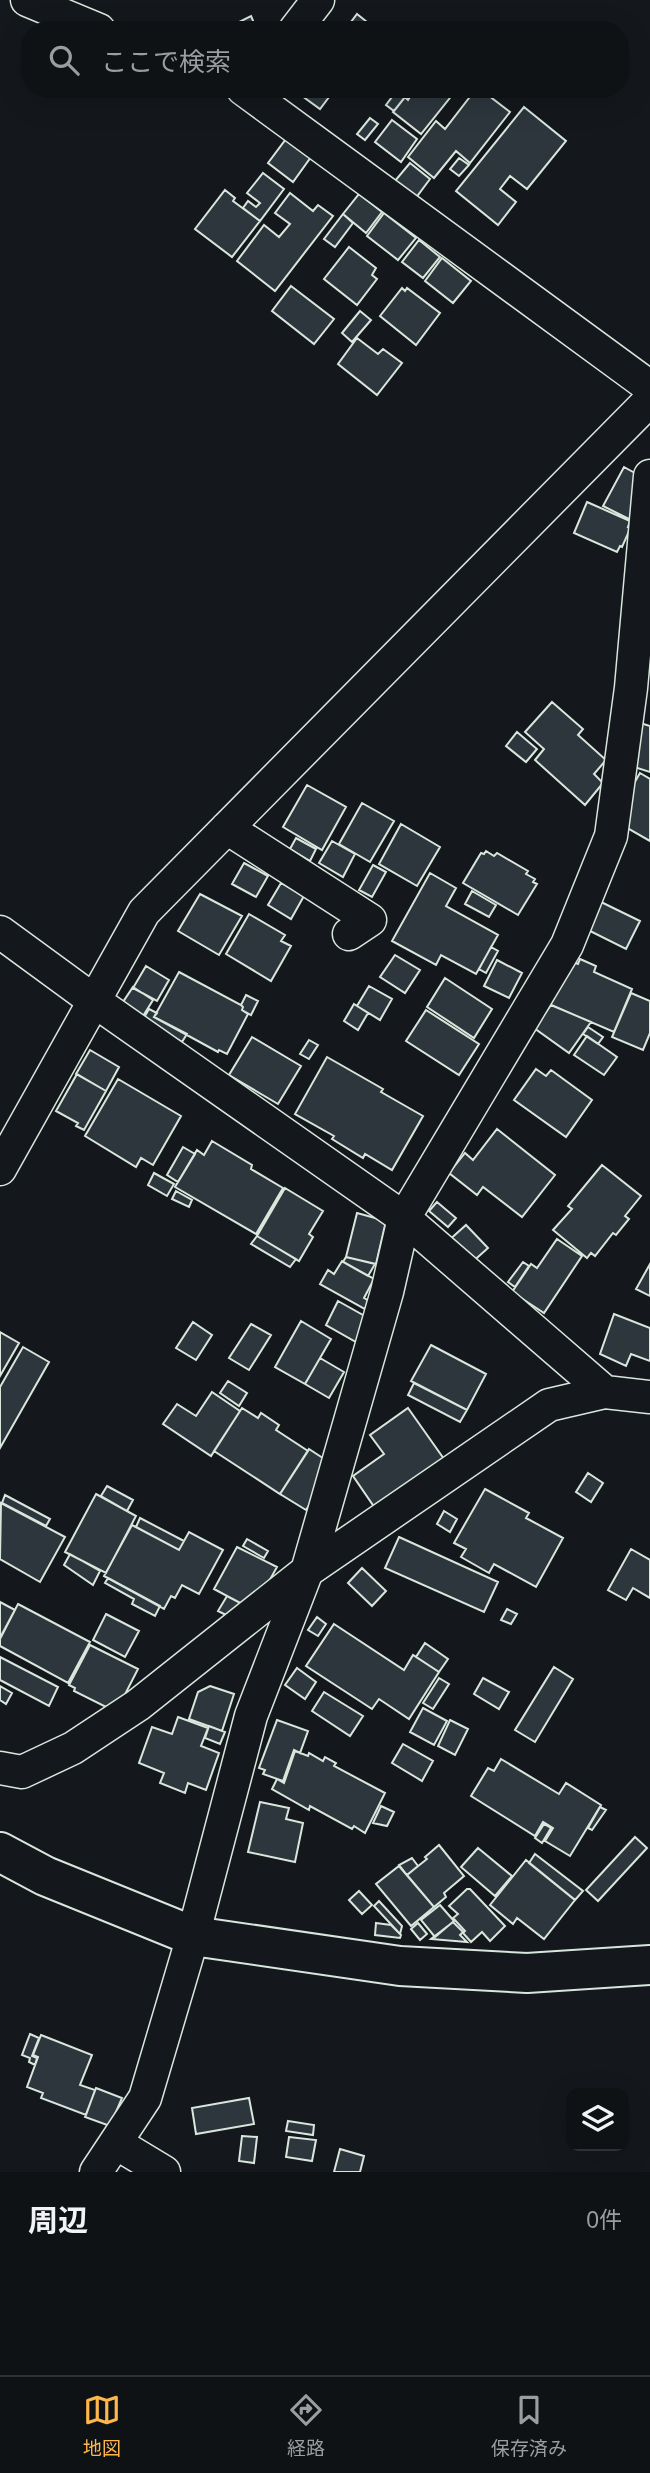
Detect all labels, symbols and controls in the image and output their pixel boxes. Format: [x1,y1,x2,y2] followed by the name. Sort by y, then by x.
[21,21,629,98] search box
[45,41,83,79] icon: search
[101,47,231,77] text: ここで検索
[566,2088,629,2151] map controls
[566,2088,629,2151] button: layers
[28,2204,88,2237] text: 周辺
[586,2207,622,2233] text: 0件
[83,2391,121,2460] tab: 地図
[287,2391,325,2460] tab: 経路
[491,2391,567,2460] tab: 保存済み

